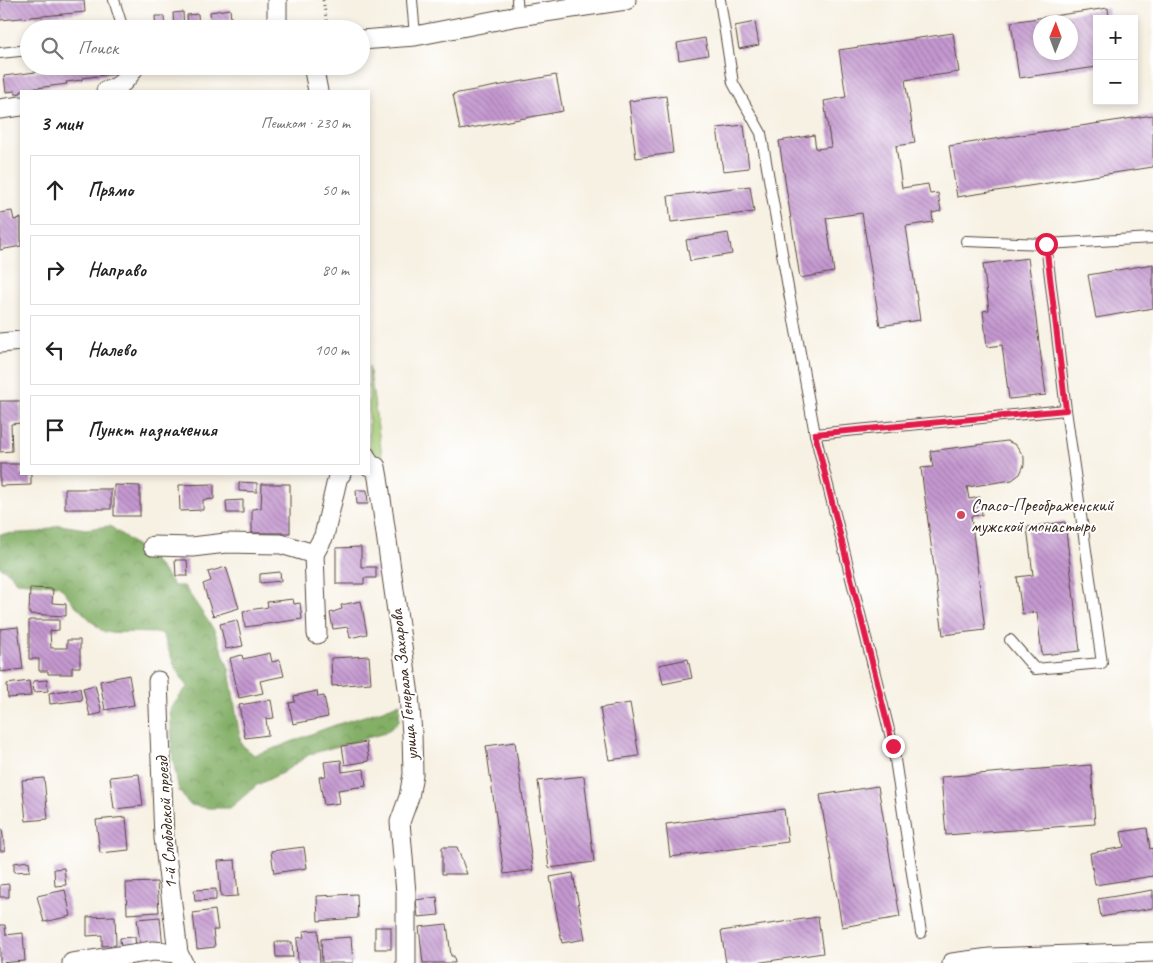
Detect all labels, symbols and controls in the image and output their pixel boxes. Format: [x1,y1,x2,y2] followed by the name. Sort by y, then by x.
[1033,15,1078,60] north arrow
[1093,15,1138,105] map controls
[1093,15,1138,60] button: +
[20,20,370,75] search box
[38,34,66,62] icon: search
[78,36,118,60] text: Поиск
[1093,60,1138,105] button: −
[40,110,83,136] text: 3 мин
[261,113,350,133] text: Пешком · 230 m
[41,176,69,204] icon: ahead
[88,178,133,202] text: Прямо
[322,180,349,200] text: 50 m
[1035,233,1058,256] route start
[41,256,69,284] icon: right
[88,258,146,282] text: Направо
[322,260,349,280] text: 80 m
[41,336,69,364] icon: left
[88,338,136,362] text: Налево
[315,340,349,360] text: 100 m
[41,416,69,444] icon: arrive
[88,418,217,442] text: Пункт назначения
[971,494,1115,537] place label: Спасо-Преображенский мужской монастырь
[955,509,967,521] marker: Спасо-Преображенский мужской монастырь
[385,607,423,763] street label: улица Генерала Захарова
[882,735,905,758] route end
[150,754,182,890] street label: 1-й Слободской проезд

